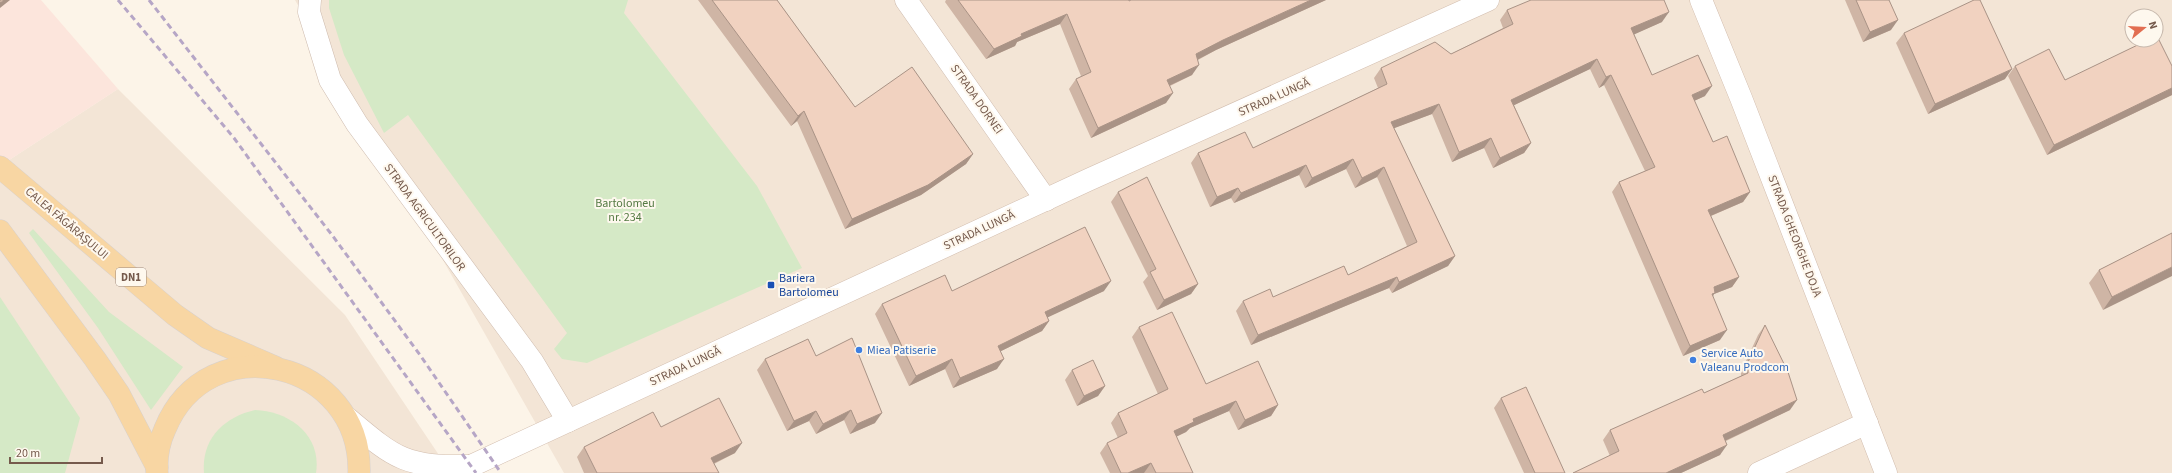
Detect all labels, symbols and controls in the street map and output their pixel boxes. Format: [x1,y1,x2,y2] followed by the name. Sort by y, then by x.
[2124,8,2164,48] north arrow
[2145,19,2161,31] text: N
[946,61,1007,138] street label: STRADA DORNEI
[1236,74,1313,121] street label: STRADA LUNGĂ
[380,160,470,275] street label: STRADA AGRICULTORILOR
[1763,173,1826,300] street label: STRADA GHEORGHE DOJA
[21,183,112,263] street label: CALEA FĂGĂRAȘULUI
[595,195,655,226] park label: Bartolomeu nr. 234
[941,206,1018,254] street label: STRADA LUNGĂ
[116,268,146,286] road number: DN1
[779,270,839,301] place label: Bariera Bartolomeu
[766,280,776,290] marker: Bariera Bartolomeu
[647,342,724,390] street label: STRADA LUNGĂ
[867,342,936,359] place label: Miea Patiserie
[854,345,864,355] marker: Miea Patiserie
[1701,345,1789,376] place label: Service Auto Valeanu Prodcom
[1688,355,1698,365] marker: Service Auto Valeanu Prodcom
[10,439,102,465] scale bar
[16,445,40,462] text: 20 m

